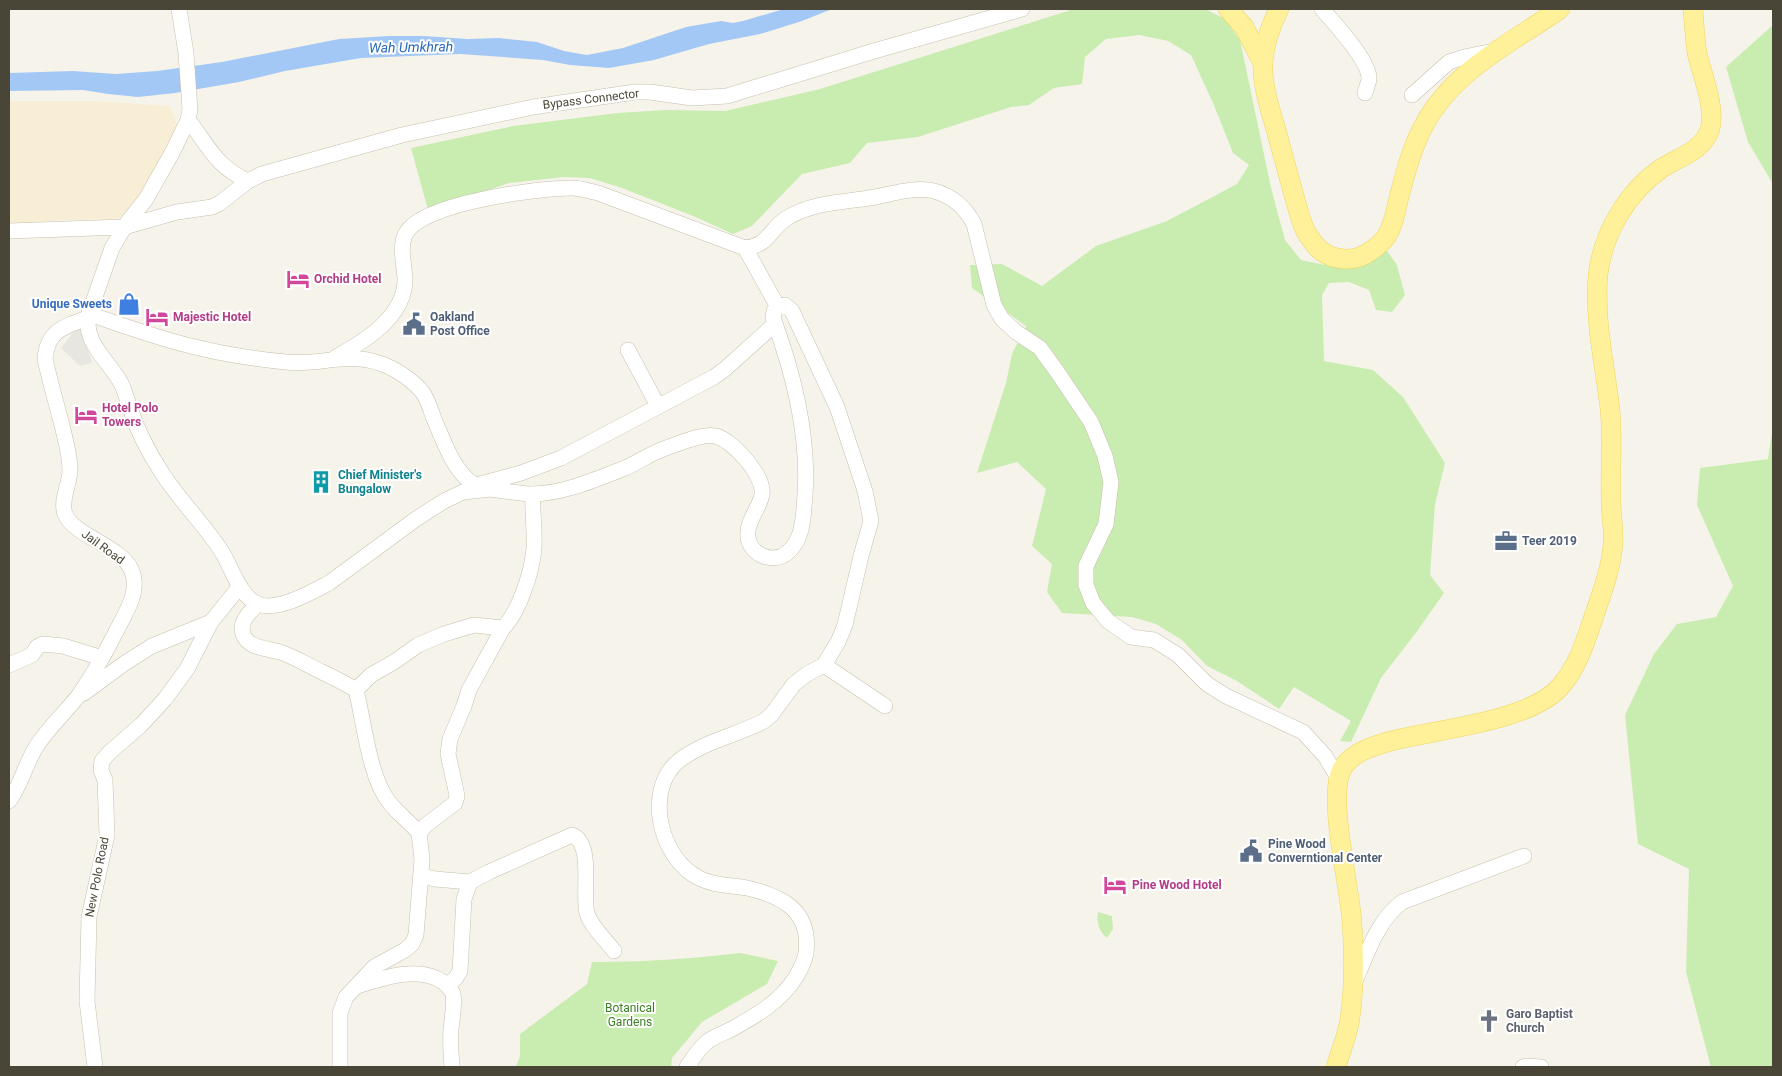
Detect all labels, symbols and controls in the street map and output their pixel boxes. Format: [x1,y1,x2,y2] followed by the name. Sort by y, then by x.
[369,38,453,56] water label: Wah Umkhrah
[542,86,640,112] street label: Bypass Connector
[285,266,311,292] hotel icon: Orchid Hotel
[314,272,381,286] place label: Orchid Hotel
[116,291,142,317] shop icon: Unique Sweets
[32,297,112,311] place label: Unique Sweets
[144,304,170,330] hotel icon: Majestic Hotel
[173,310,251,324] place label: Majestic Hotel
[430,310,490,338] place label: Oakland Post Office
[401,311,427,337] public building icon: Oakland Post Office
[102,401,159,429] place label: Hotel Polo Towers
[73,402,99,428] hotel icon: Hotel Polo Towers
[338,468,422,496] place label: Chief Minister's Bungalow
[308,469,334,495] building icon: Chief Minister's Bungalow
[79,527,127,567] street label: Jail Road
[1493,528,1519,554] office icon: Teer 2019
[1522,534,1577,548] place label: Teer 2019
[82,836,112,918] street label: New Polo Road
[1268,837,1383,865] place label: Pine Wood Converntional Center
[1238,838,1264,864] public building icon: Pine Wood Converntional Center
[1102,872,1128,898] hotel icon: Pine Wood Hotel
[1132,878,1222,892] place label: Pine Wood Hotel
[605,1001,655,1029] park label: Botanical Gardens
[1506,1007,1573,1035] place label: Garo Baptist Church
[1476,1008,1502,1034] church icon: Garo Baptist Church

